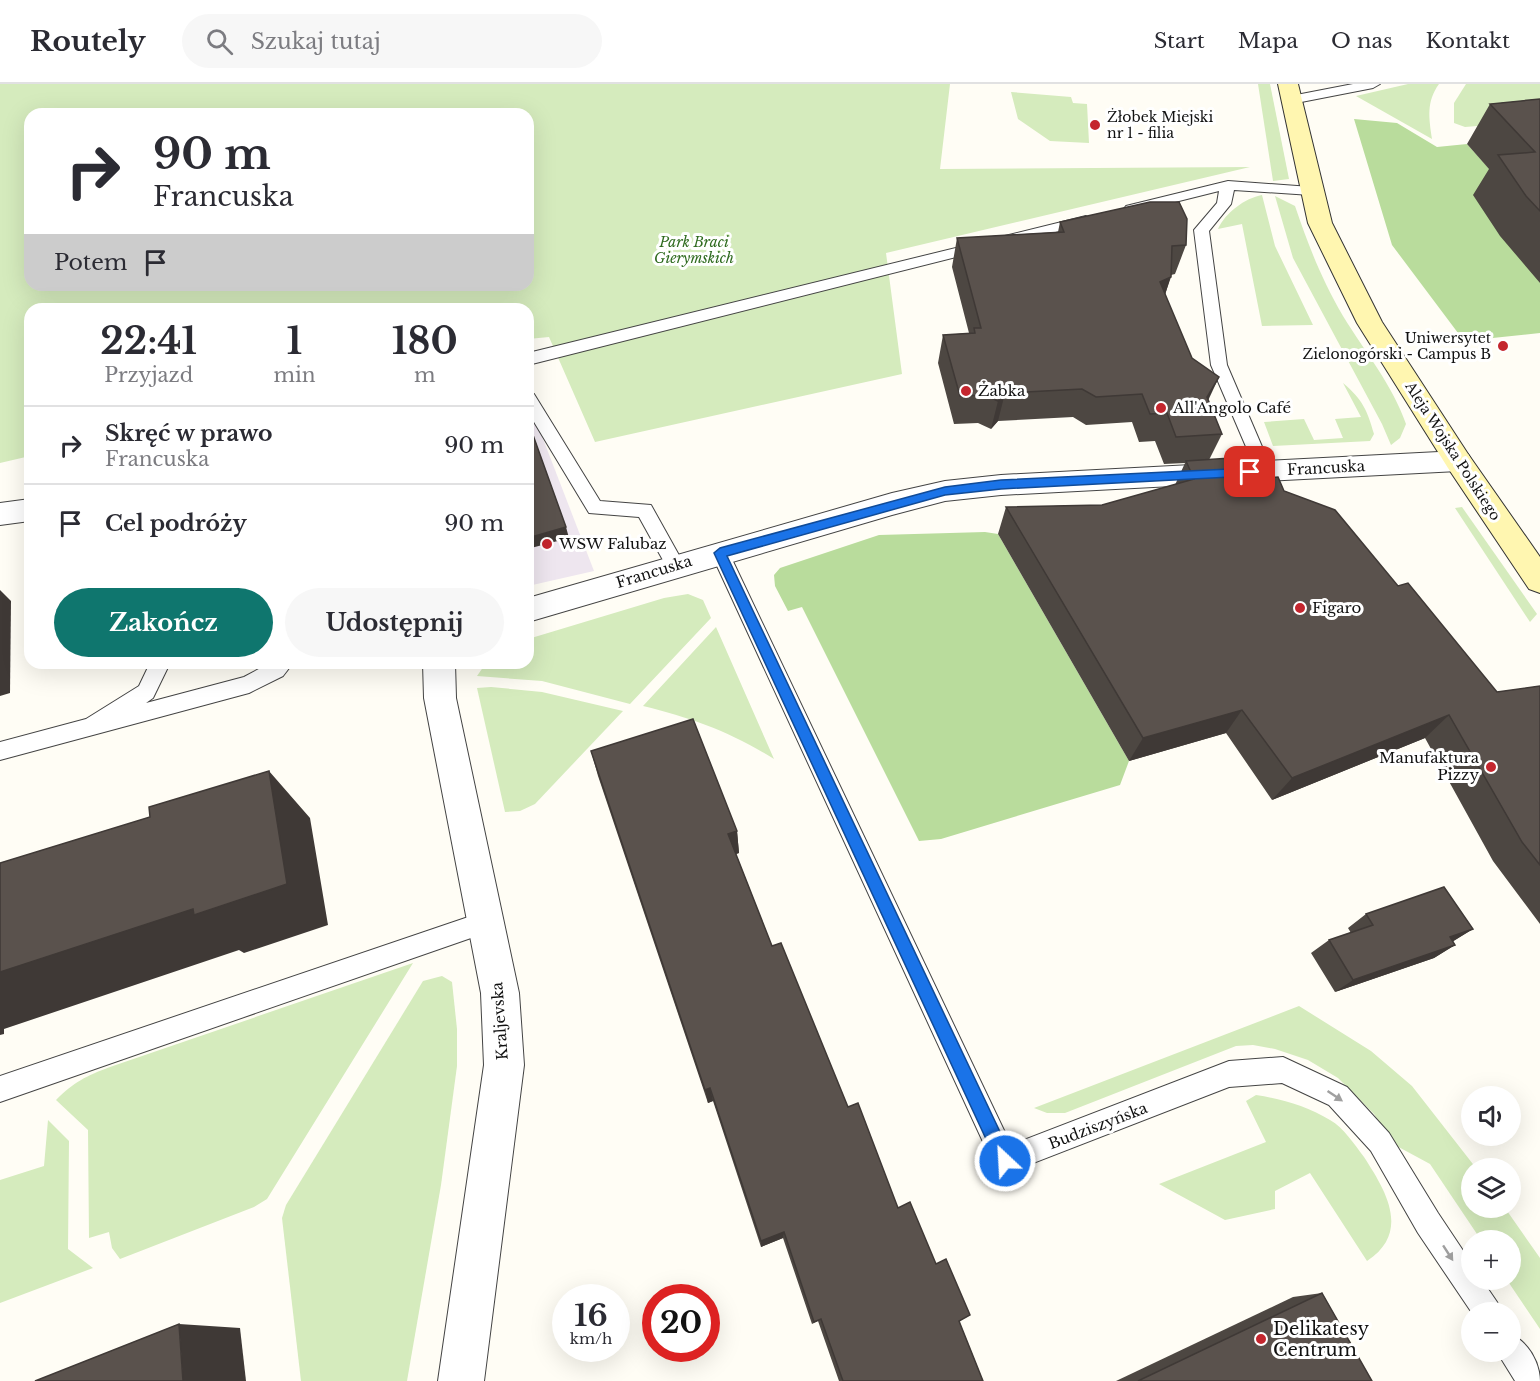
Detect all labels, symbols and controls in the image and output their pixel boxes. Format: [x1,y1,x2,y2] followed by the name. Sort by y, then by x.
[182,14,602,68] search box
[30,24,146,59] text: Routely
[203,25,236,58] icon: search
[251,28,381,55] text: Szukaj tutaj
[1154,28,1205,54] text: Start
[1238,28,1298,54] text: Mapa
[1331,28,1393,54] text: O nas
[1426,28,1510,54] text: Kontakt
[1107,108,1213,142] place label: Żłobek Miejski nr 1 - filia
[1088,118,1102,132] marker: Żłobek Miejski nr 1 - filia
[153,128,271,180] text: 90 m
[54,132,132,210] icon: right
[153,180,294,213] text: Francuska
[654,233,734,267] park label: Park Braci Gierymskich
[139,246,172,279] icon: arrive
[54,249,127,276] text: Potem
[100,319,197,364] text: 22:41
[287,319,302,364] text: 1
[392,319,458,364] text: 180
[1302,329,1492,363] place label: Uniwersytet Zielonogórski - Campus B
[1496,339,1510,353] marker: Uniwersytet Zielonogórski - Campus B
[104,363,193,387] text: Przyjazd
[273,363,315,387] text: min
[414,363,435,387] text: m
[1401,377,1505,524] street label: Aleja Wojska Polskiego
[978,381,1026,400] place label: Żabka
[959,384,973,398] marker: Żabka
[1172,398,1291,417] place label: All'Angolo Café
[1154,401,1168,415] marker: All'Angolo Café
[105,420,272,447] text: Skręć w prawo
[54,429,87,462] icon: right
[444,432,504,459] text: 90 m
[1224,446,1275,497] pin
[105,447,209,471] text: Francuska
[1233,455,1266,488] icon: arrive
[1286,456,1366,479] street label: Francuska
[54,507,87,540] icon: arrive
[105,510,247,537] text: Cel podróży
[444,510,504,537] text: 90 m
[558,534,667,553] place label: WSW Falubaz
[540,537,554,551] marker: WSW Falubaz
[614,551,695,592] street label: Francuska
[54,588,273,657] button: Zakończ
[285,588,504,657] button: Udostępnij
[1312,598,1361,617] place label: Figaro
[1293,601,1307,615] marker: Figaro
[1379,748,1480,784] place label: Manufaktura Pizzy
[1484,760,1498,774] marker: Manufaktura Pizzy
[487,981,512,1061] street label: Kraljevska
[1461,1086,1521,1362] map controls
[1461,1086,1521,1146] button: sound
[1327,1091,1343,1102] one-way arrow
[1046,1098,1151,1153] street label: Budziszyńska
[973,1129,1037,1193] position arrow
[1461,1158,1521,1218] button: layers
[1461,1230,1521,1290] button: +
[1442,1245,1454,1261] one-way arrow
[642,1284,720,1362] speed limit sign: 20
[574,1297,608,1334] text: 16
[1461,1302,1521,1362] button: −
[1273,1318,1369,1361] place label: Delikatesy Centrum
[570,1329,612,1348] text: km/h
[1254,1332,1268,1346] marker: Delikatesy Centrum

